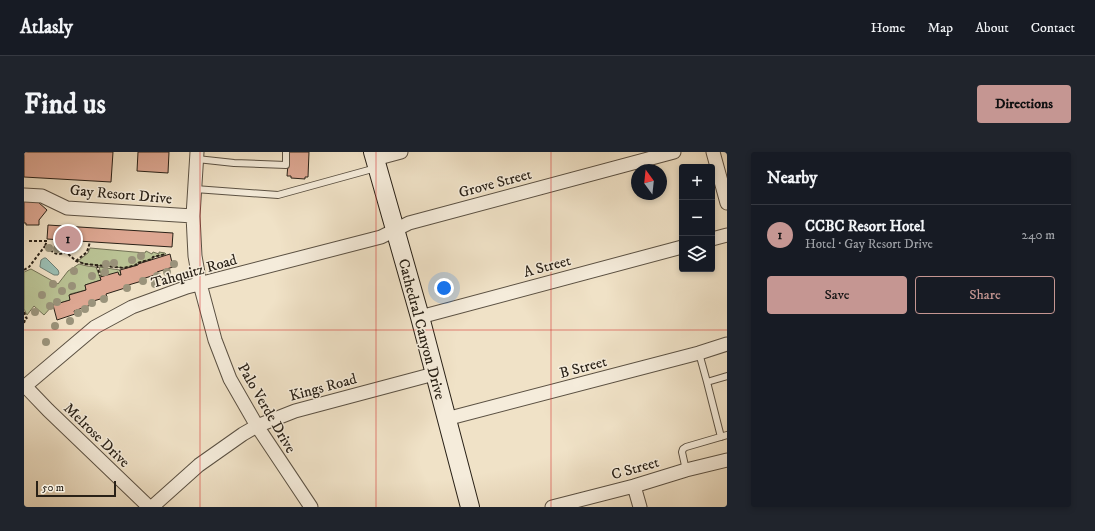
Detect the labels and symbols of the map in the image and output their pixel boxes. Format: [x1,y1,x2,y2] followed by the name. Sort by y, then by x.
[631,164,667,200] north arrow
[457,165,534,202] street label: Grove Street
[69,181,173,208] street label: Gay Resort Drive
[55,224,81,254] pin: 1
[149,250,240,293] street label: Tahquitz Road
[521,251,573,282] street label: A Street
[394,257,449,402] street label: Cathedral Canyon Drive
[434,278,454,298] your location
[557,352,609,383] street label: B Street
[233,360,300,457] street label: Palo Verde Drive
[287,369,359,406] street label: Kings Road
[60,399,134,472] street label: Melrose Drive
[609,453,661,484] street label: C Street
[36,479,116,498] scale bar

